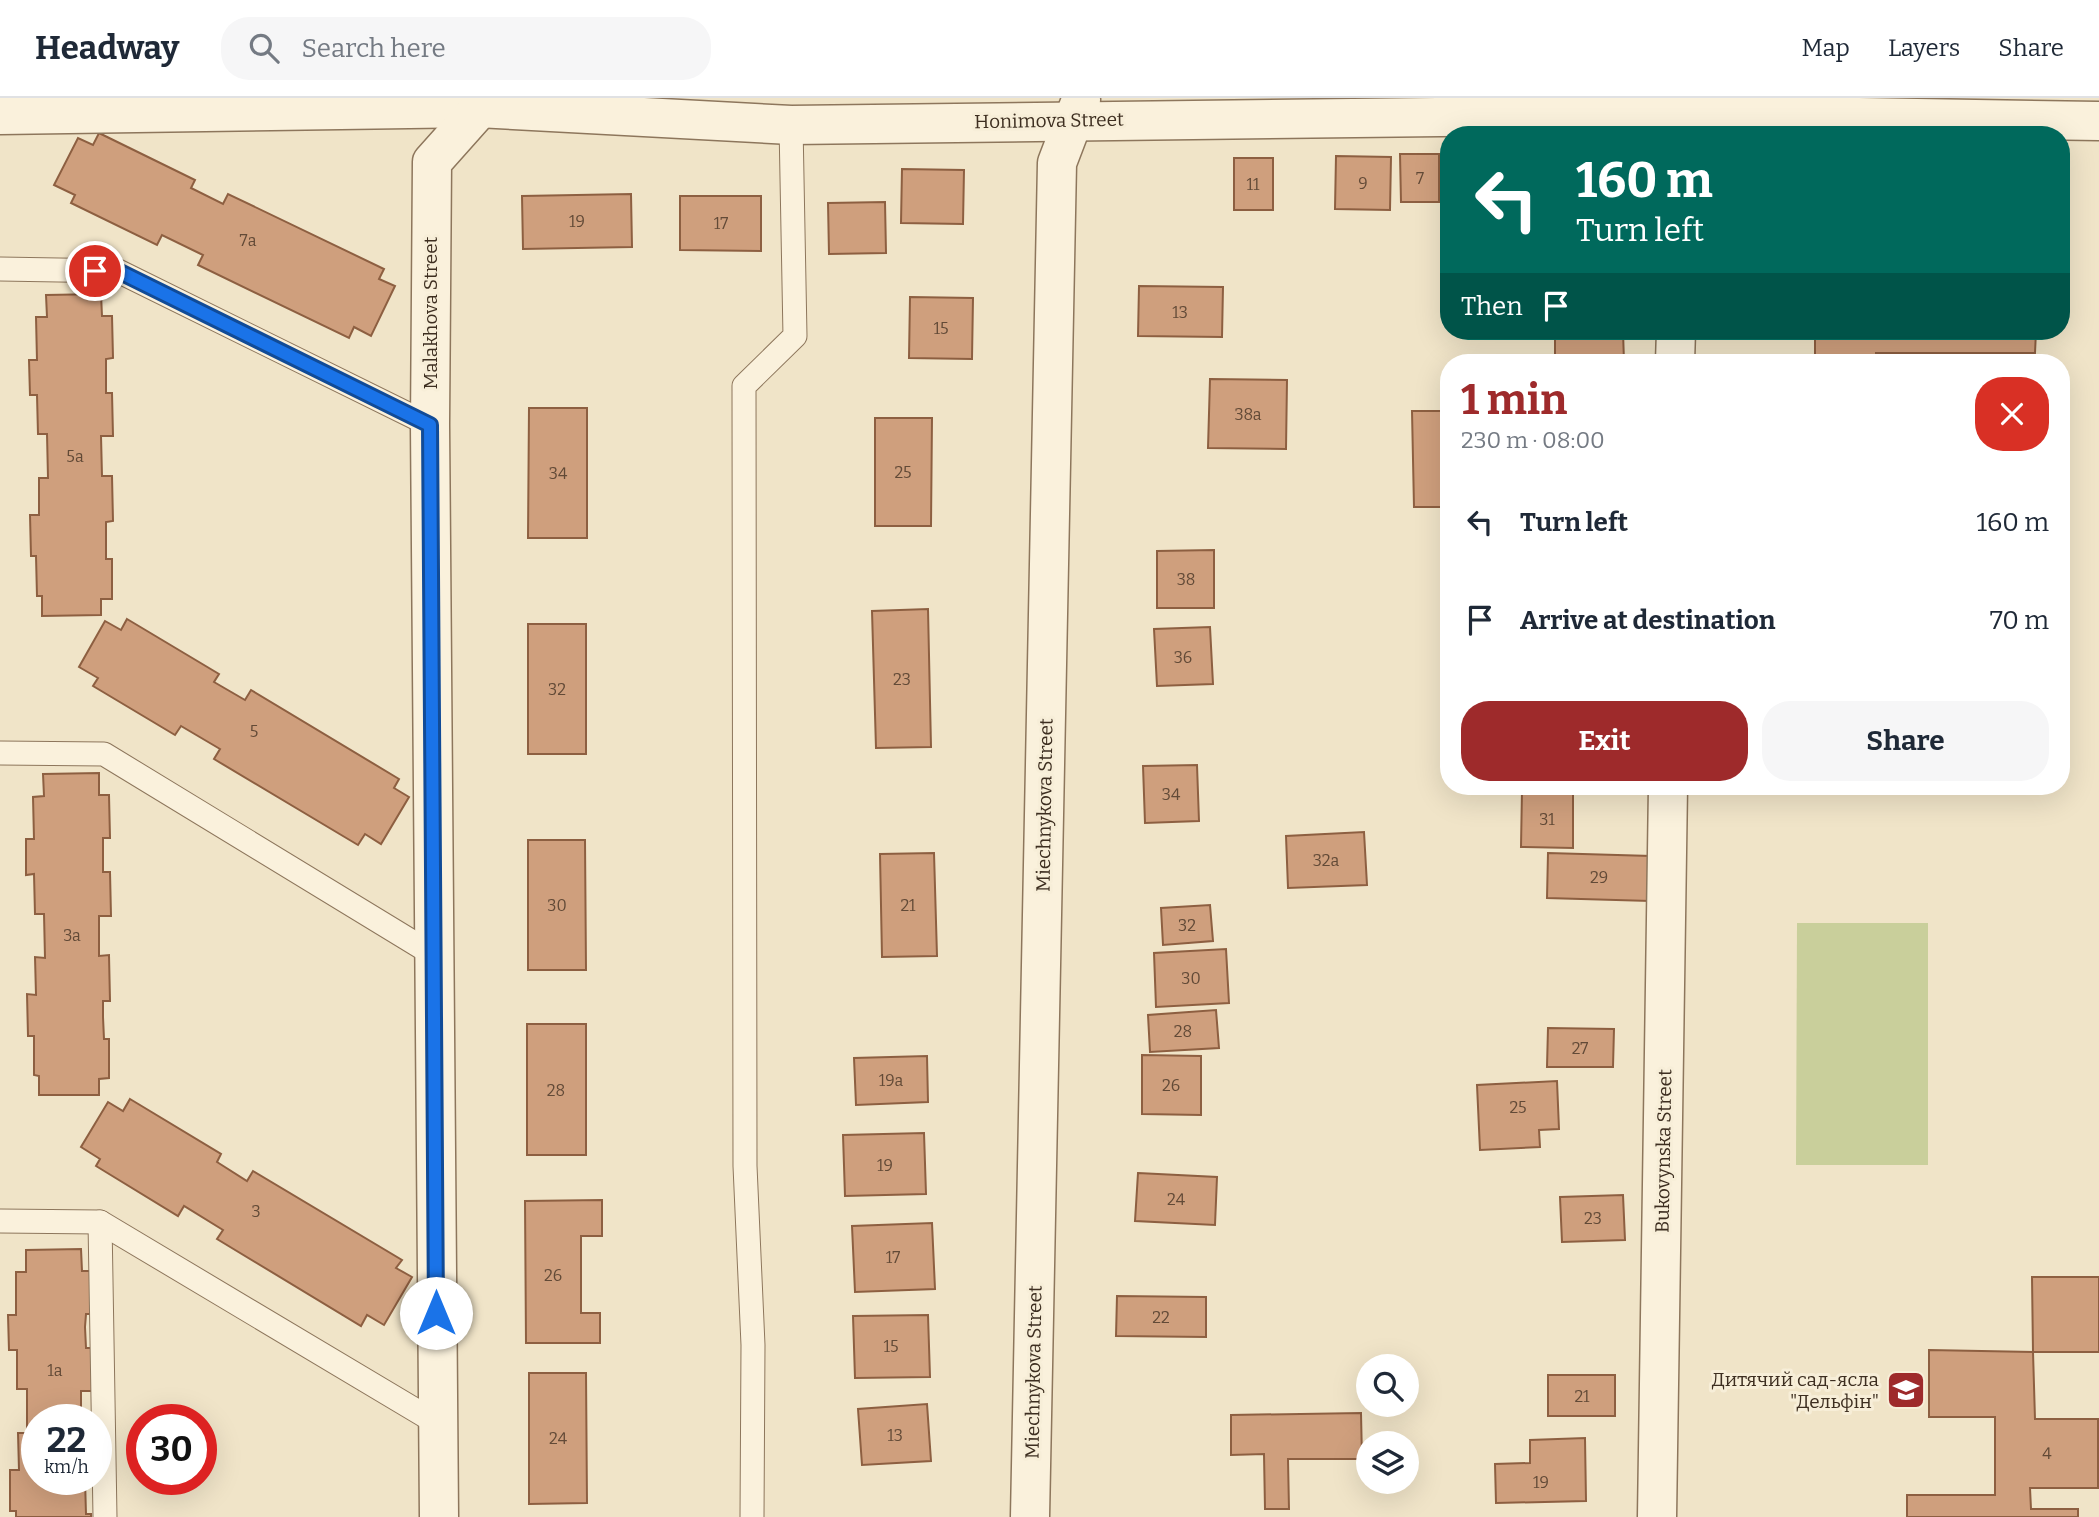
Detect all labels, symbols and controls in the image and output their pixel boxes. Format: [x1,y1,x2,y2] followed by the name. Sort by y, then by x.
[221,17,711,80] search box
[35,28,179,68] text: Headway
[245,29,283,67] icon: search
[301,33,446,64] text: Search here
[1802,34,1850,62] text: Map
[1888,34,1960,62] text: Layers
[1998,34,2064,62] text: Share
[974,108,1124,133] street label: Honimova Street
[1576,151,1713,210] text: 160 m
[1461,154,1552,245] icon: left
[1416,169,1424,188] house number: 7
[1358,174,1368,193] house number: 9
[1247,175,1260,194] house number: 11
[1576,211,1704,249] text: Turn left
[569,212,585,231] house number: 19
[714,214,728,233] house number: 17
[240,231,257,250] house number: 7а
[419,236,442,389] street label: Malakhova Street
[65,241,125,301] pin
[76,252,114,290] icon: arrive
[1537,287,1575,325] icon: arrive
[1461,291,1523,322] text: Then
[1172,303,1188,322] house number: 13
[933,319,949,338] house number: 15
[1461,375,1567,425] text: 1 min
[1975,377,2049,451] button: close
[1234,405,1262,424] house number: 38а
[1461,426,1605,454] text: 230 m · 08:00
[66,447,84,466] house number: 5а
[894,463,912,482] house number: 25
[549,464,568,483] house number: 34
[1461,503,1499,541] icon: left
[1520,507,1628,538] text: Turn left
[1977,507,2049,538] text: 160 m
[1177,570,1195,589] house number: 38
[1461,601,1499,639] icon: arrive
[1520,605,1775,636] text: Arrive at destination
[1990,605,2049,636] text: 70 m
[1174,648,1192,667] house number: 36
[893,670,911,689] house number: 23
[548,680,566,699] house number: 32
[1461,701,1748,781] button: Exit
[1762,701,2049,781] button: Share
[1031,718,1058,892] street label: Miechnykova Street
[250,722,258,741] house number: 5
[1162,785,1181,804] house number: 34
[1539,810,1555,829] house number: 31
[1313,851,1340,870] house number: 32а
[1590,868,1608,887] house number: 29
[547,896,567,915] house number: 30
[900,896,916,915] house number: 21
[1178,916,1196,935] house number: 32
[63,926,81,945] house number: 3а
[1181,969,1201,988] house number: 30
[1174,1022,1192,1041] house number: 28
[1572,1039,1588,1058] house number: 27
[1651,1069,1676,1233] street label: Bukovynska Street
[879,1071,904,1090] house number: 19а
[1162,1076,1180,1095] house number: 26
[547,1081,565,1100] house number: 28
[1509,1098,1527,1117] house number: 25
[877,1156,893,1175] house number: 19
[1167,1190,1186,1209] house number: 24
[251,1202,261,1221] house number: 3
[1584,1209,1602,1228] house number: 23
[886,1248,900,1267] house number: 17
[544,1266,562,1285] house number: 26
[399,1276,473,1350] position arrow
[1020,1285,1047,1459] street label: Miechnykova Street
[1152,1308,1170,1327] house number: 22
[883,1337,899,1356] house number: 15
[1356,1354,1419,1494] map controls
[1356,1354,1419,1417] button: search
[47,1361,63,1380] house number: 1а
[1712,1368,1880,1413] place label: Дитячий сад-ясла "Дельфін"
[1885,1369,1927,1411] school or university icon: Дитячий сад-ясла "Дельфін"
[1574,1387,1590,1406] house number: 21
[126,1404,217,1495] speed limit sign: 30
[47,1419,86,1461] text: 22
[887,1426,903,1445] house number: 13
[549,1429,568,1448] house number: 24
[1356,1431,1419,1494] button: layers
[2042,1444,2052,1463] house number: 4
[44,1456,89,1478] text: km/h
[1533,1473,1549,1492] house number: 19

